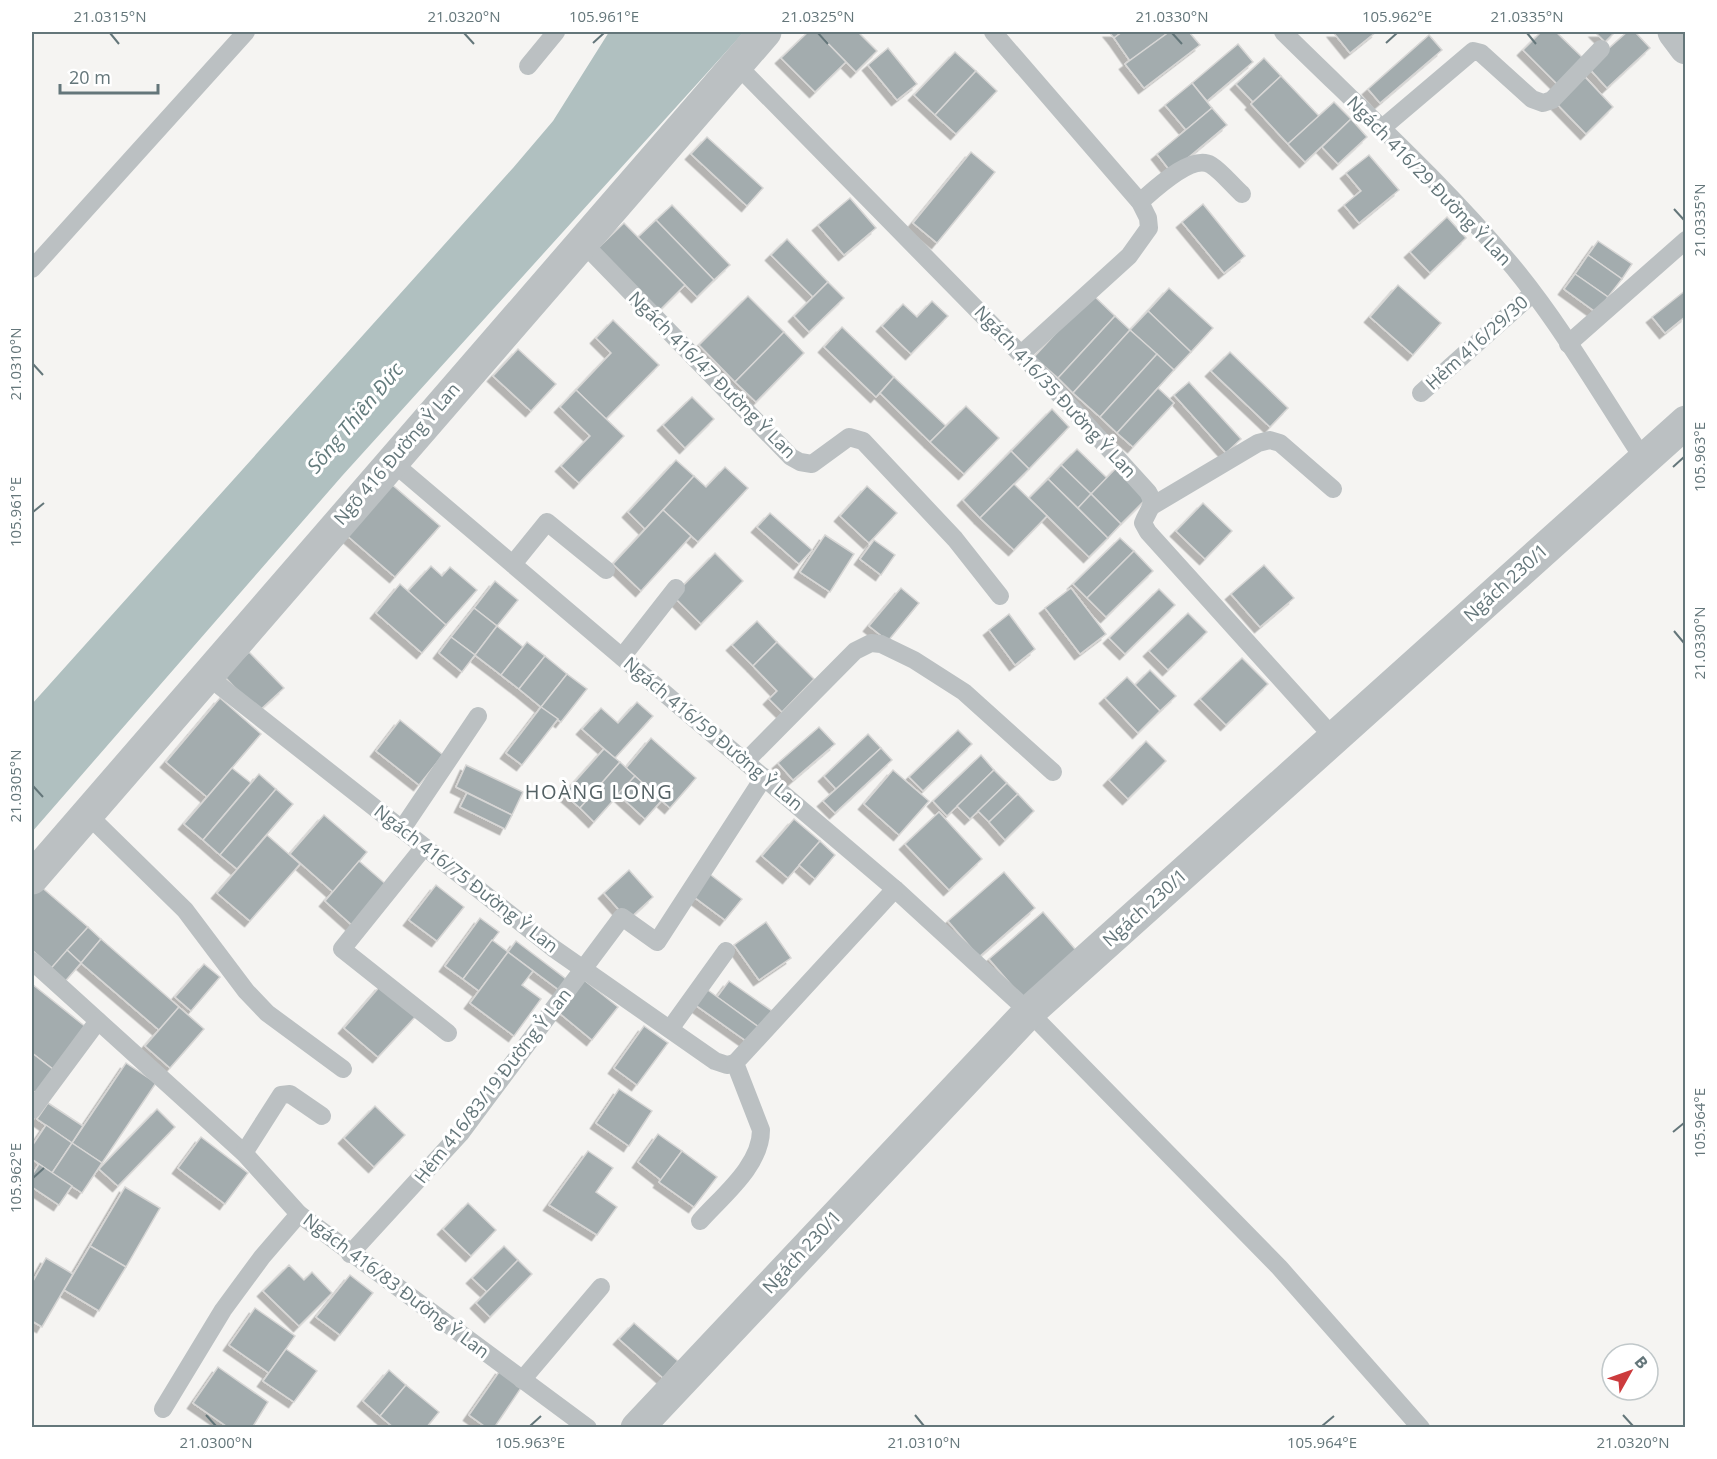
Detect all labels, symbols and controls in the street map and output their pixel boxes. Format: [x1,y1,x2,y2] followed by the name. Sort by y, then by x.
[73,6,147,26] text: 21.0315°N
[427,6,501,26] text: 21.0320°N
[569,6,639,26] text: 105.961°E
[781,6,855,26] text: 21.0325°N
[1135,6,1209,26] text: 21.0330°N
[1362,6,1432,26] text: 105.962°E
[1490,6,1564,26] text: 21.0335°N
[60,57,158,95] scale bar
[69,65,111,89] text: 20 m
[1342,90,1517,270] street label: Ngách 416/29 Đường Ỷ Lan
[1689,183,1709,257] text: 21.0335°N
[624,286,801,463] street label: Ngách 416/47 Đường Ỷ Lan
[1420,290,1533,395] street label: Hẻm 416/29/30
[970,300,1142,483] street label: Ngách 416/35 Đường Ỷ Lan
[5,327,25,401] text: 21.0310°N
[300,356,409,479] water label: Sông Thiên Đức
[328,377,465,530] street label: Ngõ 416 Đường Ỷ Lan
[1689,422,1709,492] text: 105.963°E
[5,477,25,547] text: 105.961°E
[1458,538,1553,626] street label: Ngách 230/1
[1689,606,1709,680] text: 21.0330°N
[619,651,808,815] street label: Ngách 416/59 Đường Ỷ Lan
[5,749,25,823] text: 21.0305°N
[525,778,673,805] district label: HOÀNG LONG
[370,799,563,958] street label: Ngách 416/75 Đường Ỷ Lan
[1097,863,1192,951] street label: Ngách 230/1
[408,983,576,1188] street label: Hẻm 416/83/19 Đường Ỷ Lan
[1689,1088,1709,1158] text: 105.964°E
[5,1143,25,1213] text: 105.962°E
[757,1205,846,1298] street label: Ngách 230/1
[299,1207,494,1363] street label: Ngách 416/83 Đường Ỷ Lan
[1600,1342,1660,1402] north arrow
[1630,1351,1653,1374] text: B
[179,1432,253,1452] text: 21.0300°N
[495,1432,565,1452] text: 105.963°E
[887,1432,961,1452] text: 21.0310°N
[1287,1432,1357,1452] text: 105.964°E
[1596,1432,1670,1452] text: 21.0320°N

